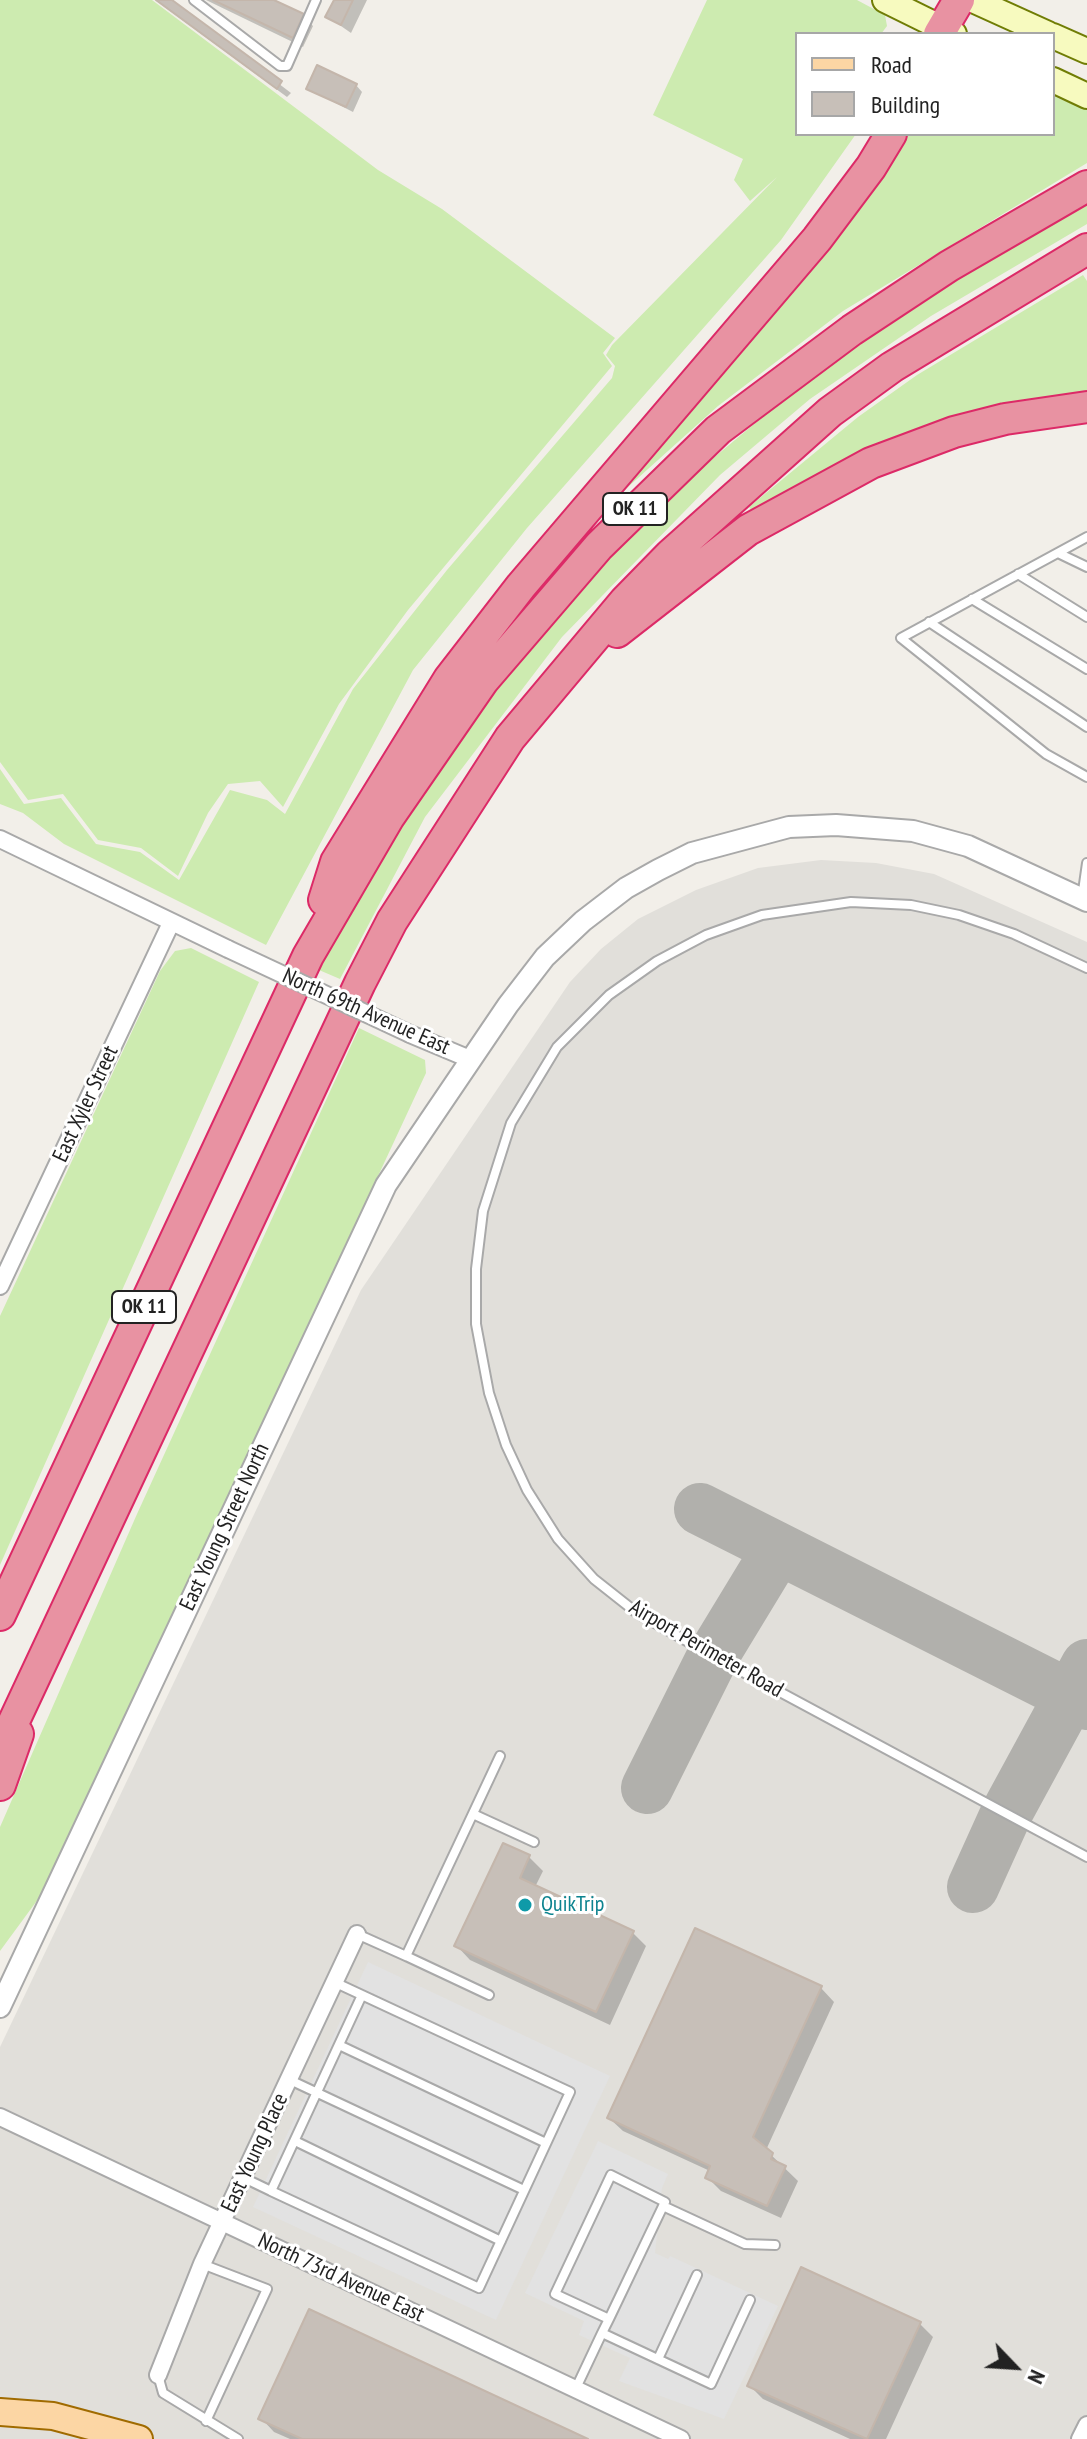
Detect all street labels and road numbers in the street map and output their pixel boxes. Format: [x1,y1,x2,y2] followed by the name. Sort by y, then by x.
[603,493,667,525] road number: OK 11
[278,963,454,1061] street label: North 69th Avenue East
[48,1042,124,1166] street label: East Xyler Street
[112,1291,176,1323] road number: OK 11
[175,1439,275,1615] street label: East Young Street North
[624,1594,788,1704] street label: Airport Perimeter Road
[216,2089,294,2217] street label: East Young Place
[254,2228,428,2328] street label: North 73rd Avenue East

